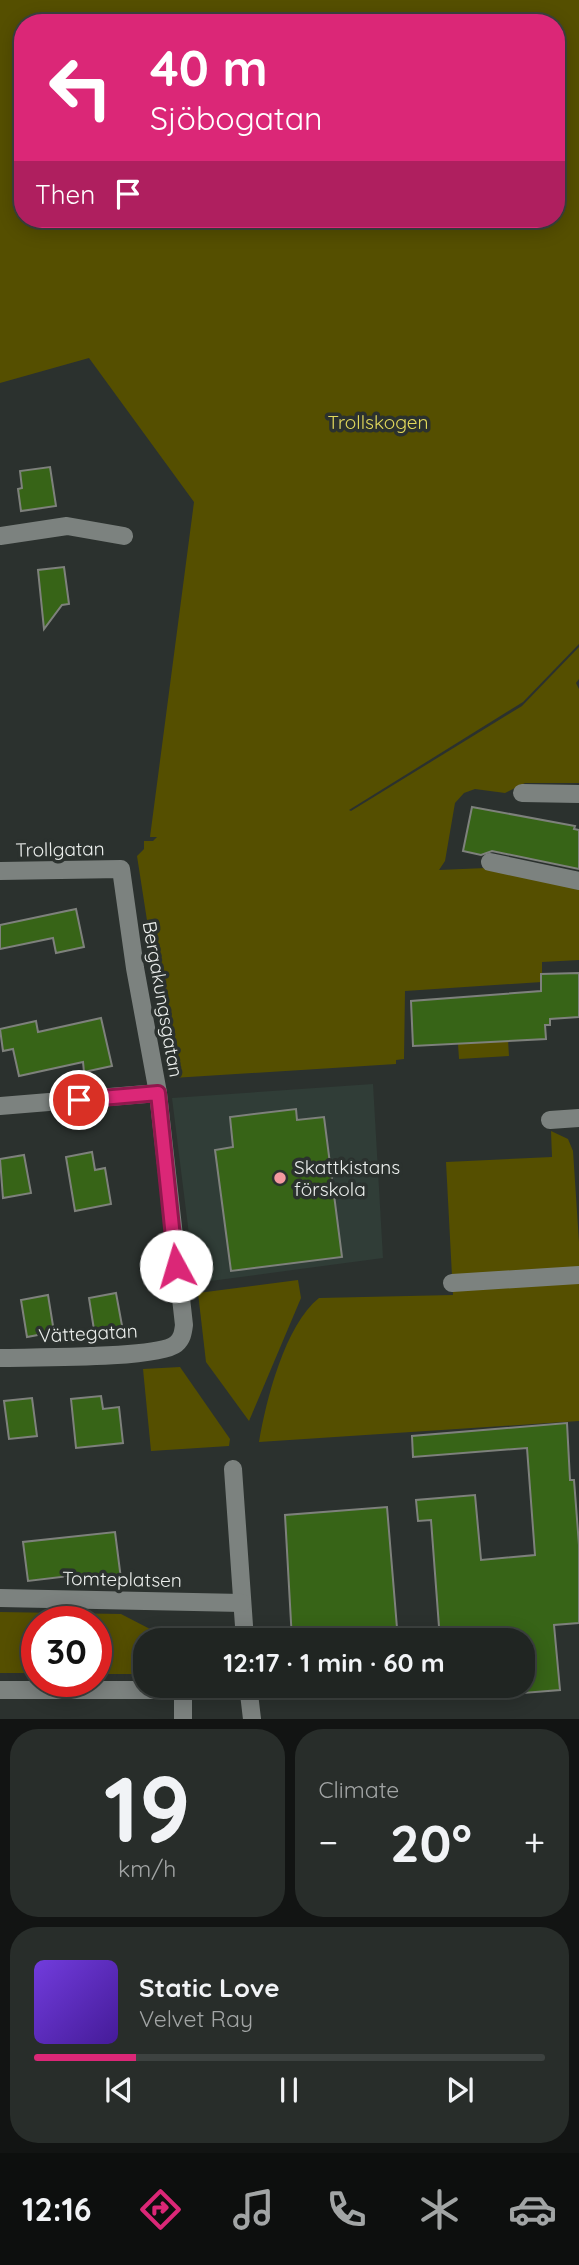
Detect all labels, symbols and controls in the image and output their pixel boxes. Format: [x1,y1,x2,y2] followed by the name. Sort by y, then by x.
[150,37,268,98] text: 40 m
[35,42,126,133] icon: left
[150,98,323,138] text: Sjöbogatan
[109,175,147,213] icon: arrive
[35,178,95,211] text: Then
[328,410,428,434] park label: Trollskogen
[15,836,105,862] street label: Trollgatan
[137,919,189,1079] street label: Bergakungsgatan
[49,1070,109,1130] pin
[60,1081,98,1119] icon: arrive
[294,1155,400,1201] place label: Skattkistans förskola
[272,1170,288,1186] marker: Skattkistans förskola
[139,1229,213,1303] position arrow
[38,1318,138,1348] street label: Vättegatan
[62,1566,182,1592] street label: Tomteplatsen
[21,1606,112,1697] speed limit sign: 30
[223,1646,445,1679] text: 12:17 · 1 min · 60 m
[104,1751,191,1865] text: 19
[319,1775,399,1804] text: Climate
[390,1810,472,1875] text: 20°
[319,1818,338,1866] text: −
[524,1818,545,1866] text: +
[118,1854,176,1883] text: km/h
[139,1971,280,2004] text: Static Love
[139,2004,253,2033] text: Velvet Ray
[100,2071,138,2109] icon: previous
[270,2071,308,2109] icon: pause
[441,2071,479,2109] icon: next
[136,2185,185,2234] icon: directions
[229,2185,278,2234] icon: music
[322,2185,371,2234] icon: phone
[415,2185,464,2234] icon: climate
[508,2185,557,2234] icon: car
[22,2189,92,2229] text: 12:16

